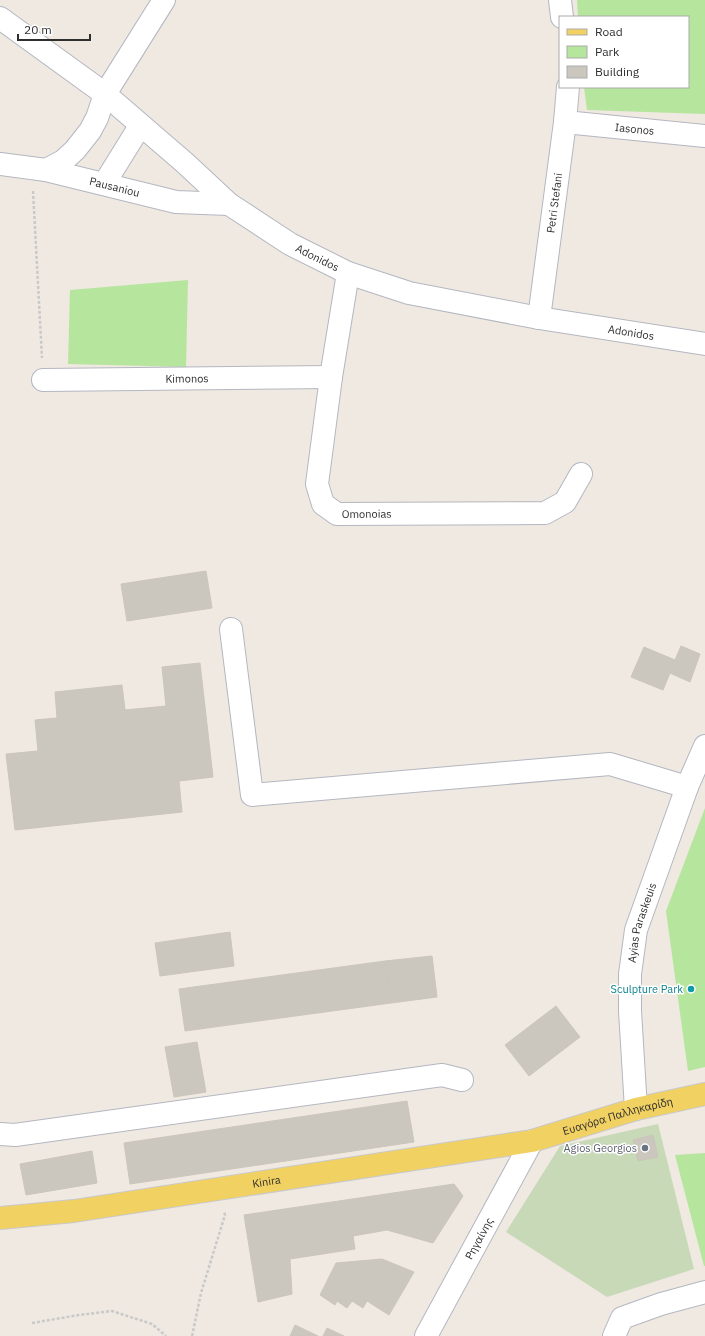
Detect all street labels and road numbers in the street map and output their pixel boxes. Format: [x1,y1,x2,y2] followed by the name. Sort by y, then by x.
[614,120,655,138] street label: Iasonos
[543,172,565,234] street label: Petri Stefani
[88,174,141,200] street label: Pausaniou
[293,241,341,274] street label: Adonidos
[607,322,655,343] street label: Adonidos
[165,371,209,386] street label: Kimonos
[342,507,392,521] street label: Omonoias
[625,881,659,964] street label: Ayias Paraskeuis
[561,1094,674,1138] street label: Ευαγόρα Παλληκαρίδη
[251,1172,282,1191] street label: Kinira
[462,1215,496,1262] street label: Ρηγαίνης

